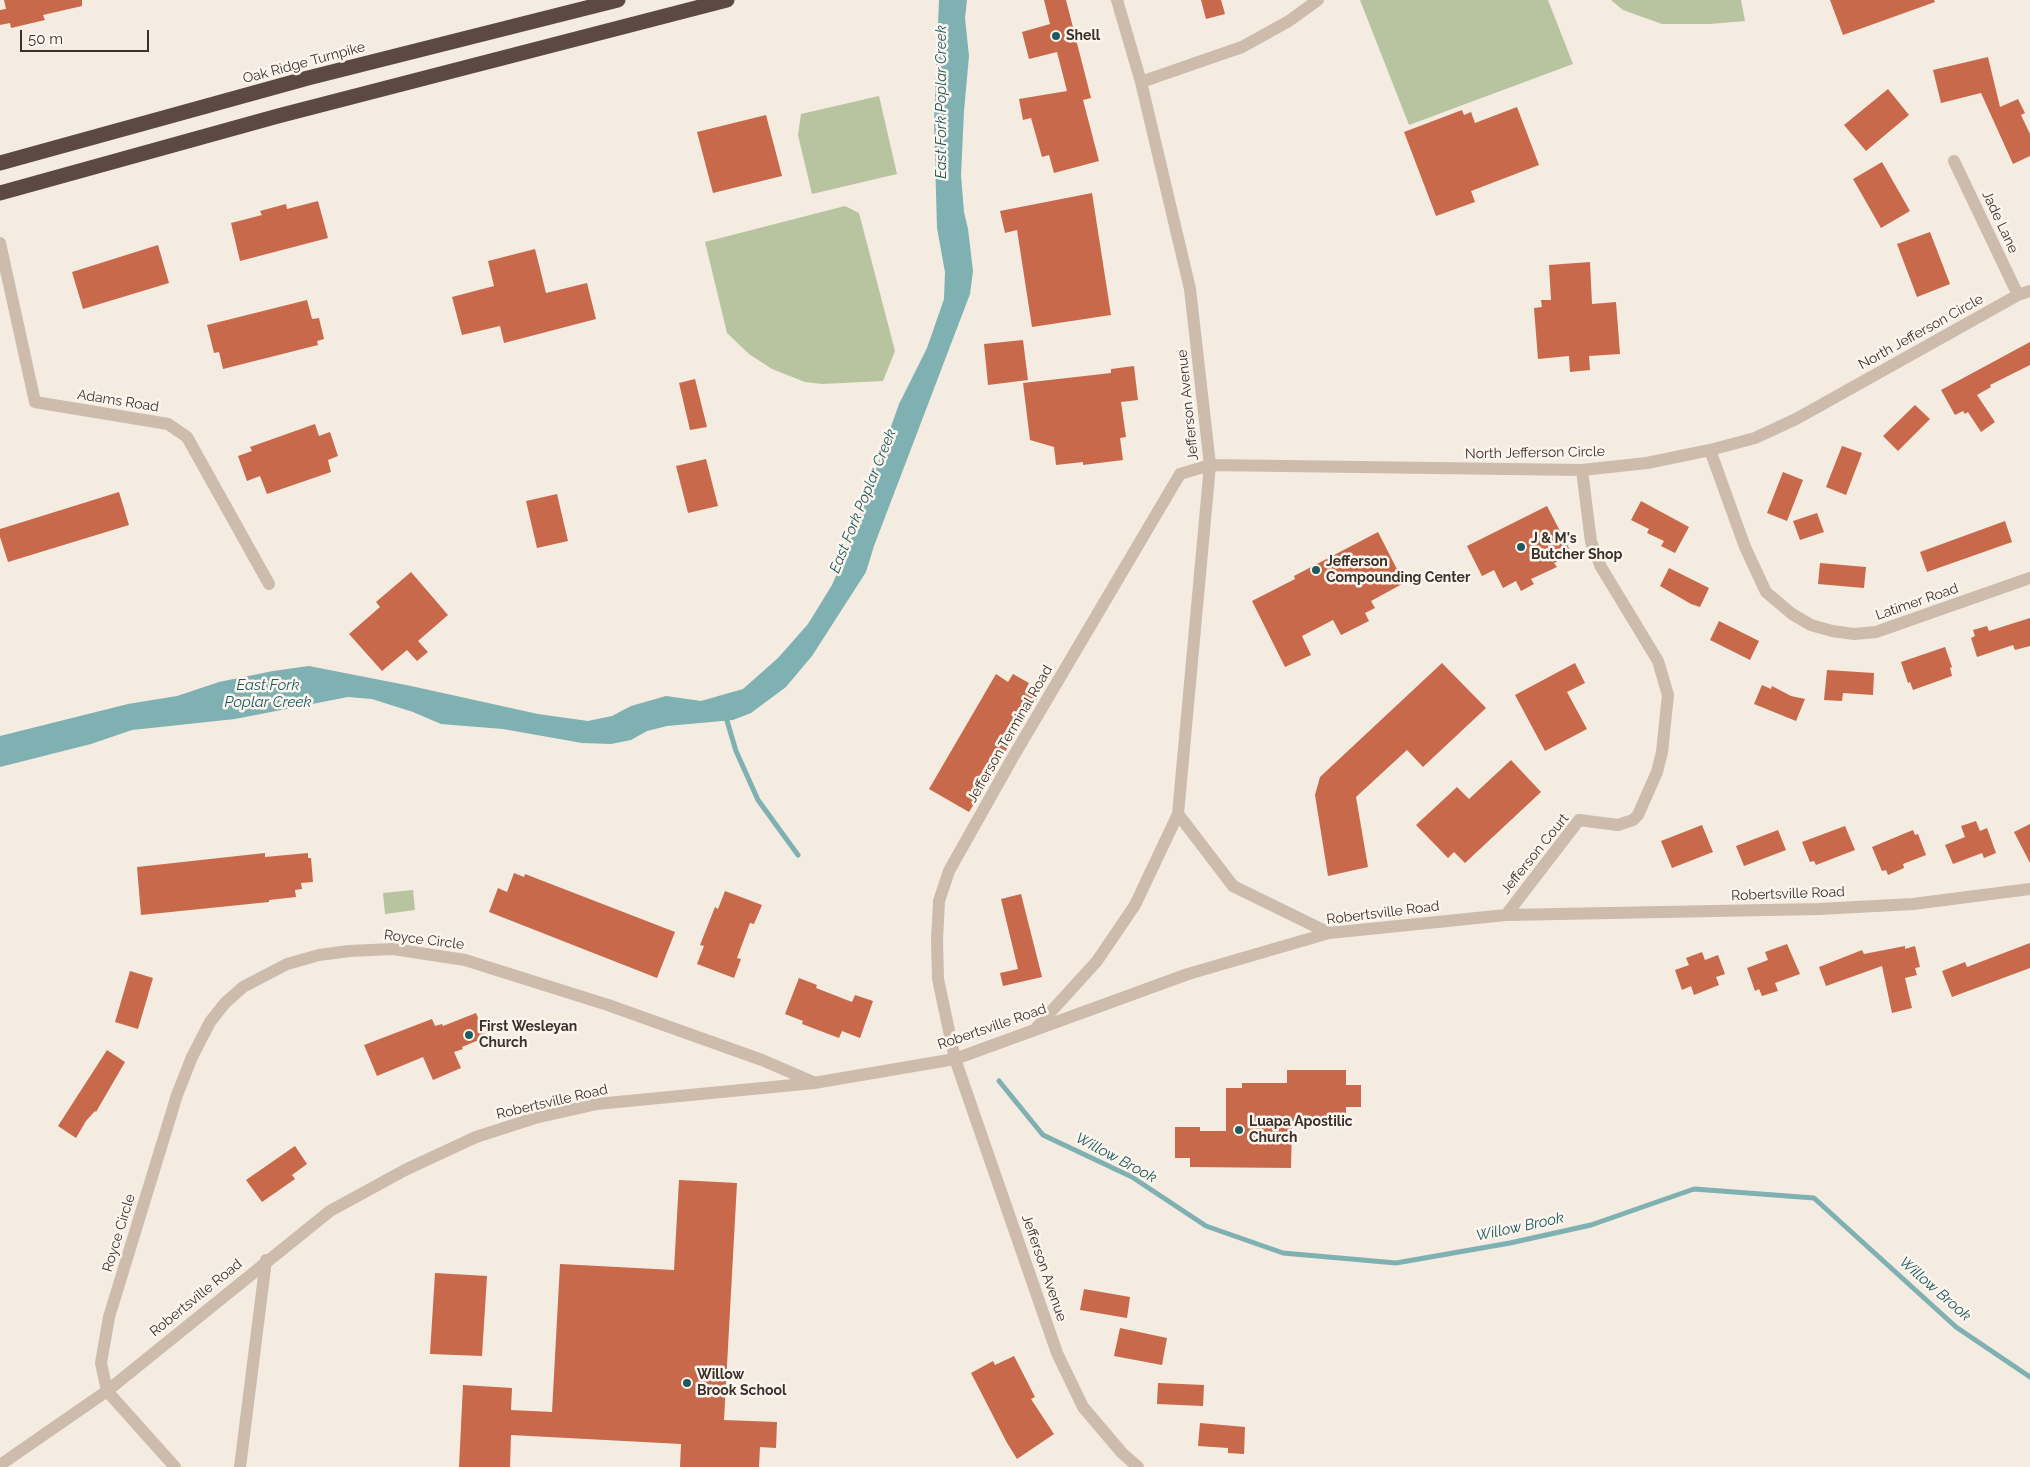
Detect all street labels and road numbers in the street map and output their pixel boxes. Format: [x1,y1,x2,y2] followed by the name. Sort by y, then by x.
[241,39,367,87] street label: Oak Ridge Turnpike
[1978,188,2022,256] street label: Jade Lane
[1856,291,1986,373] street label: North Jefferson Circle
[1174,349,1202,461] street label: Jefferson Avenue
[76,386,160,416] street label: Adams Road
[1465,443,1605,463] street label: North Jefferson Circle
[1873,580,1961,624] street label: Latimer Road
[964,663,1056,805] street label: Jefferson Terminal Road
[1497,810,1573,898] street label: Jefferson Court
[1731,884,1845,904] street label: Robertsville Road
[1325,898,1441,928] street label: Robertsville Road
[383,927,465,953] street label: Royce Circle
[935,1001,1049,1053] street label: Robertsville Road
[495,1081,609,1123] street label: Robertsville Road
[99,1192,139,1274] street label: Royce Circle
[1018,1212,1070,1324] street label: Jefferson Avenue
[146,1256,246,1340] street label: Robertsville Road

